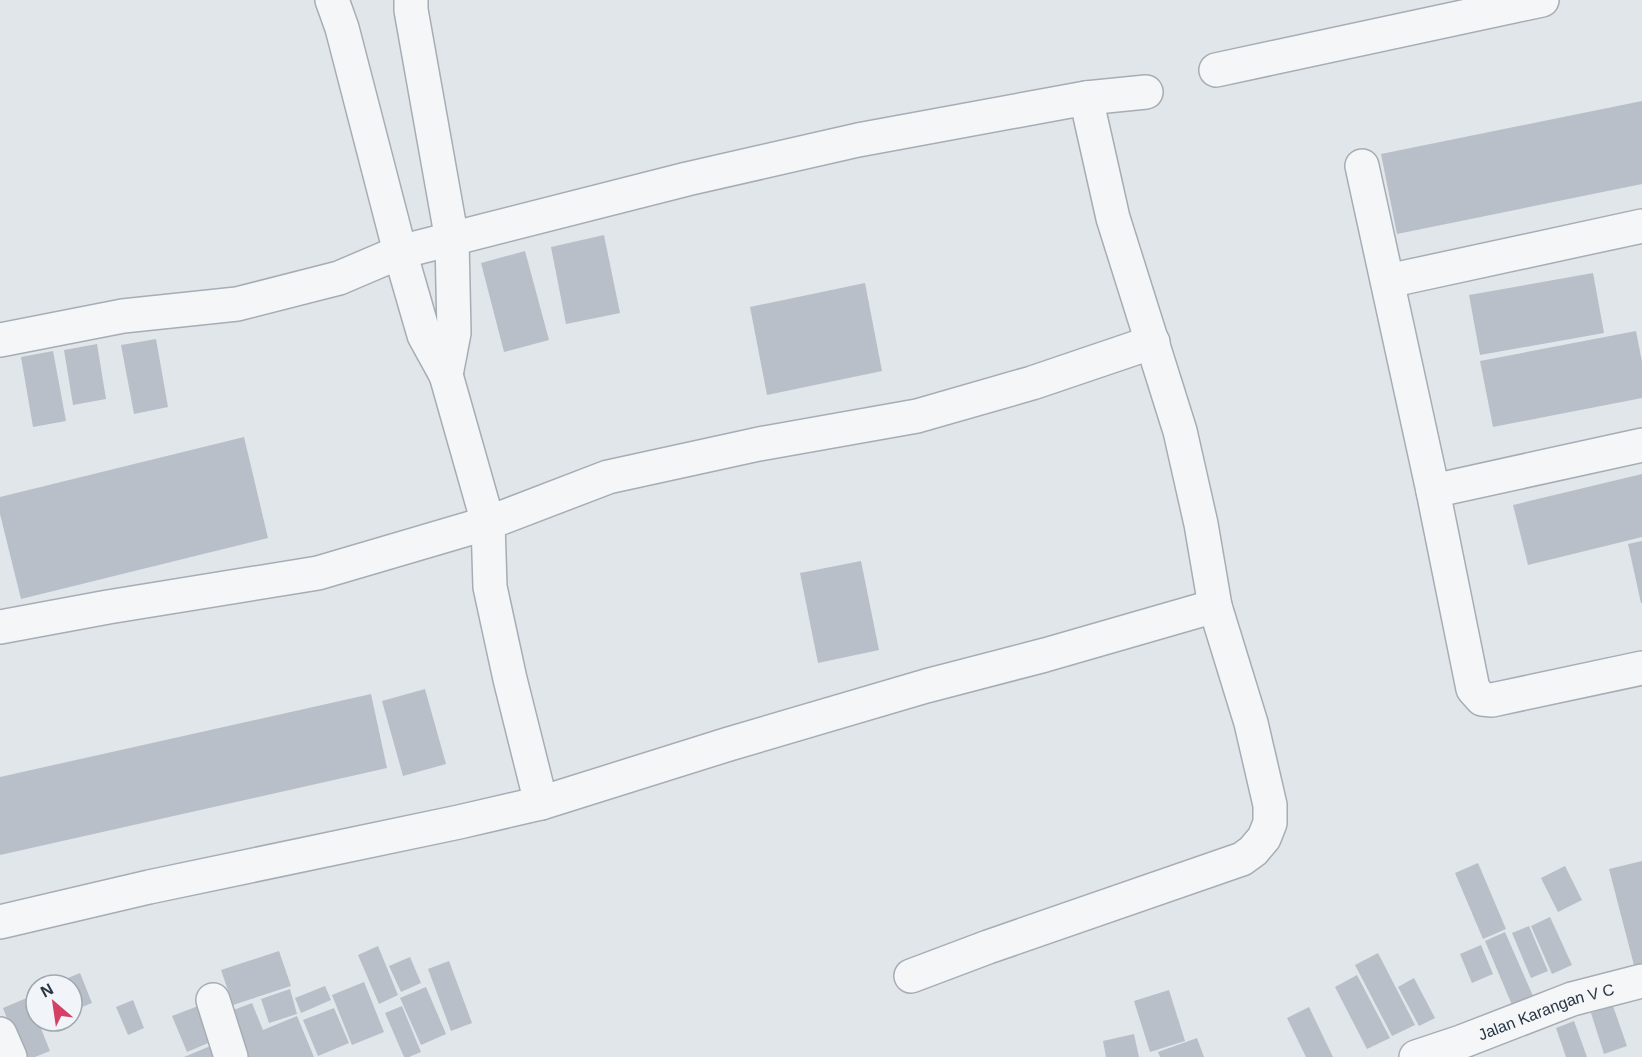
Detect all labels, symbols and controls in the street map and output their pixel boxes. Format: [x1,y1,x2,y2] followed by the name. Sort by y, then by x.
[24,973,84,1033] north arrow
[38,980,56,1001] text: N
[1476,980,1616,1043] street label: Jalan Karangan V C

